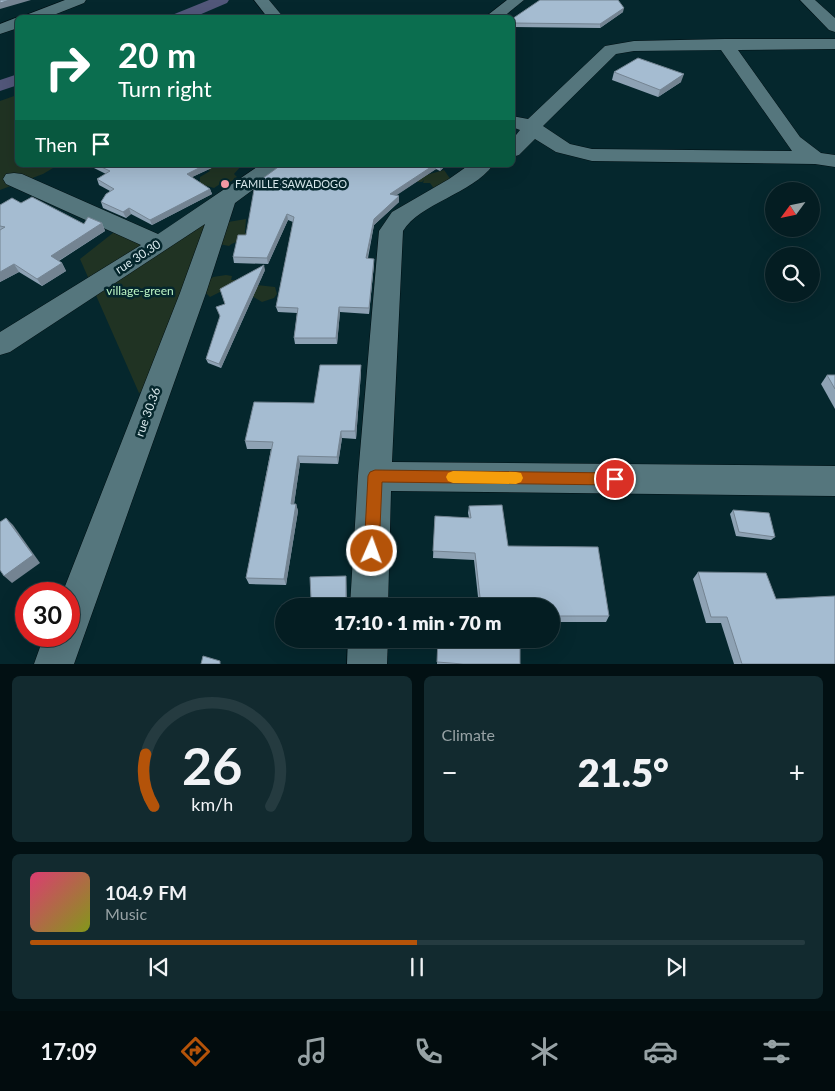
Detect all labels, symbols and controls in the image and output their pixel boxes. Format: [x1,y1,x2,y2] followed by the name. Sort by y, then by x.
[118,33,196,75] text: 20 m
[35,35,100,100] icon: right
[118,75,212,102] text: Turn right
[87,130,115,158] icon: arrive
[35,133,77,156] text: Then
[235,177,347,190] place label: FAMILLE SAWADOGO
[219,178,231,190] marker: FAMILLE SAWADOGO
[765,182,820,238] north arrow
[765,182,820,302] map controls
[112,236,163,277] street label: rue 30.30
[765,247,820,302] button: search
[106,283,174,298] park label: village-green
[132,385,163,438] street label: rue 30.36
[594,458,636,500] pin
[601,465,629,493] icon: arrive
[345,524,397,576] position arrow
[15,582,80,647] speed limit sign: 30
[334,611,501,634] text: 17:10 · 1 min · 70 m
[442,725,495,744] text: Climate
[182,734,242,796] text: 26
[578,749,669,795] text: 21.5°
[442,755,458,789] text: −
[789,755,805,789] text: +
[191,793,233,815] text: km/h
[105,881,187,904] text: 104.9 FM
[105,904,147,923] text: Music
[145,953,173,981] icon: previous
[403,953,431,981] icon: pause
[662,953,690,981] icon: next
[178,1034,213,1069] icon: directions
[295,1034,330,1069] icon: music
[411,1034,446,1069] icon: phone
[527,1034,562,1069] icon: climate
[643,1034,678,1069] icon: car
[759,1034,794,1069] icon: filters
[41,1038,97,1065] text: 17:09

